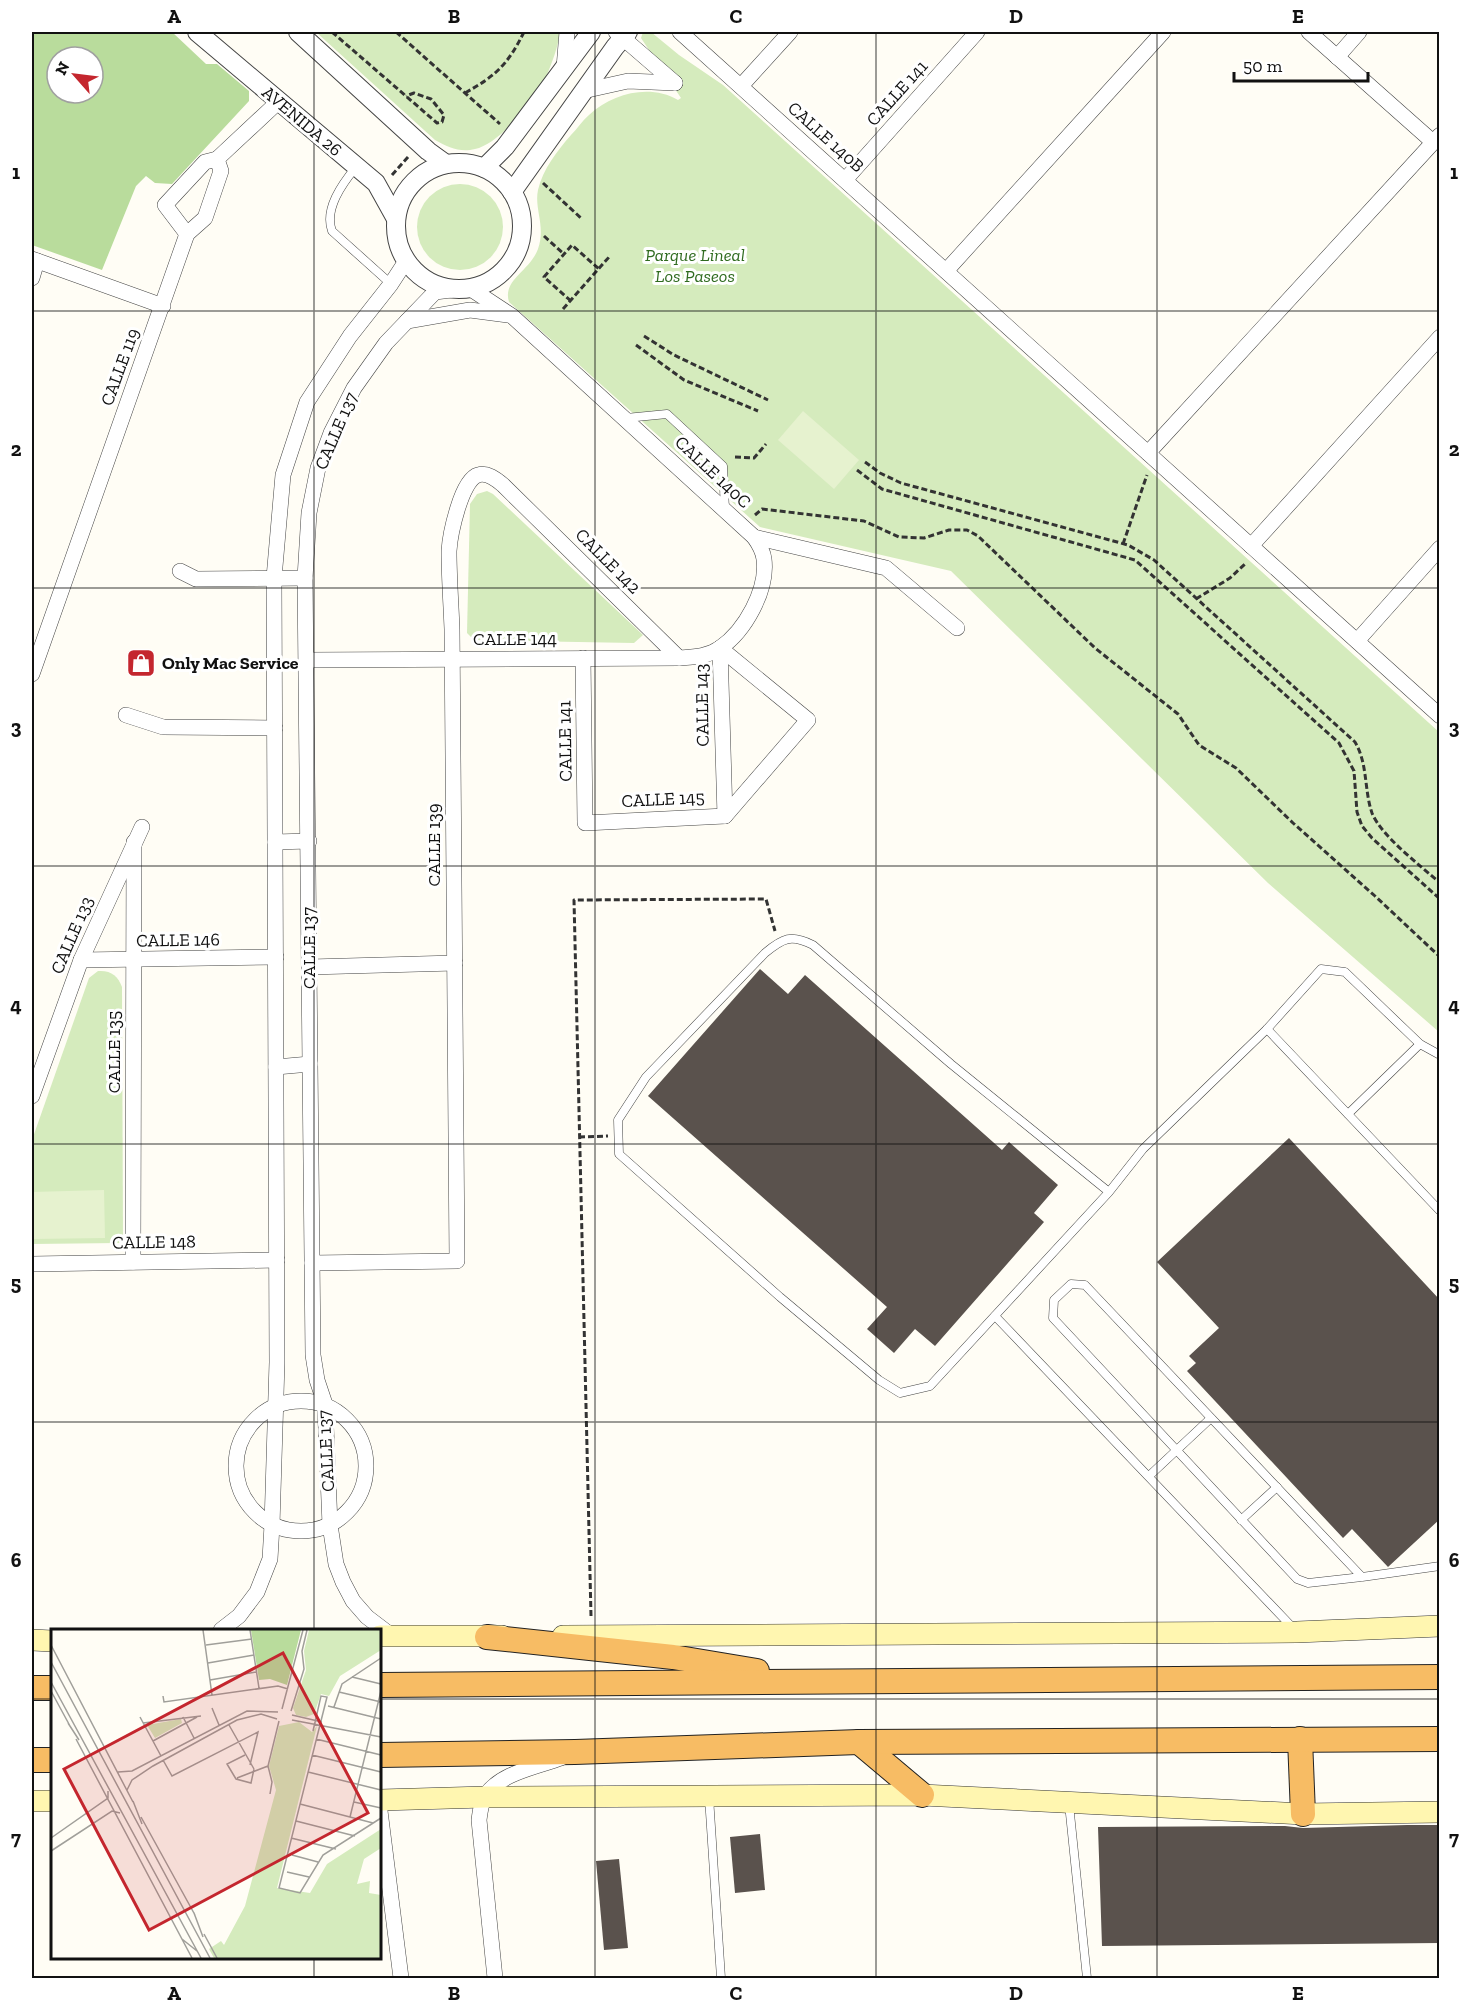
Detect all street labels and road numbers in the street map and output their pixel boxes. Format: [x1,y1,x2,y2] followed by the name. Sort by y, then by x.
[862,55,932,131] street label: CALLE 141
[257,81,347,161] street label: AVENIDA 26
[783,97,869,177] street label: CALLE 140B
[96,325,144,409] street label: CALLE 119
[310,389,362,473] street label: CALLE 137
[670,431,756,513] street label: CALLE 140C
[571,524,645,598] street label: CALLE 142
[473,628,557,650] street label: CALLE 144
[690,663,714,747] street label: CALLE 143
[553,700,577,782] street label: CALLE 141
[621,786,705,812] street label: CALLE 145
[423,804,445,886] street label: CALLE 139
[46,893,98,977] street label: CALLE 133
[298,907,320,989] street label: CALLE 137
[136,928,220,952] street label: CALLE 146
[103,1011,125,1093] street label: CALLE 135
[112,1230,196,1254] street label: CALLE 148
[313,1409,339,1492] street label: CALLE 137

